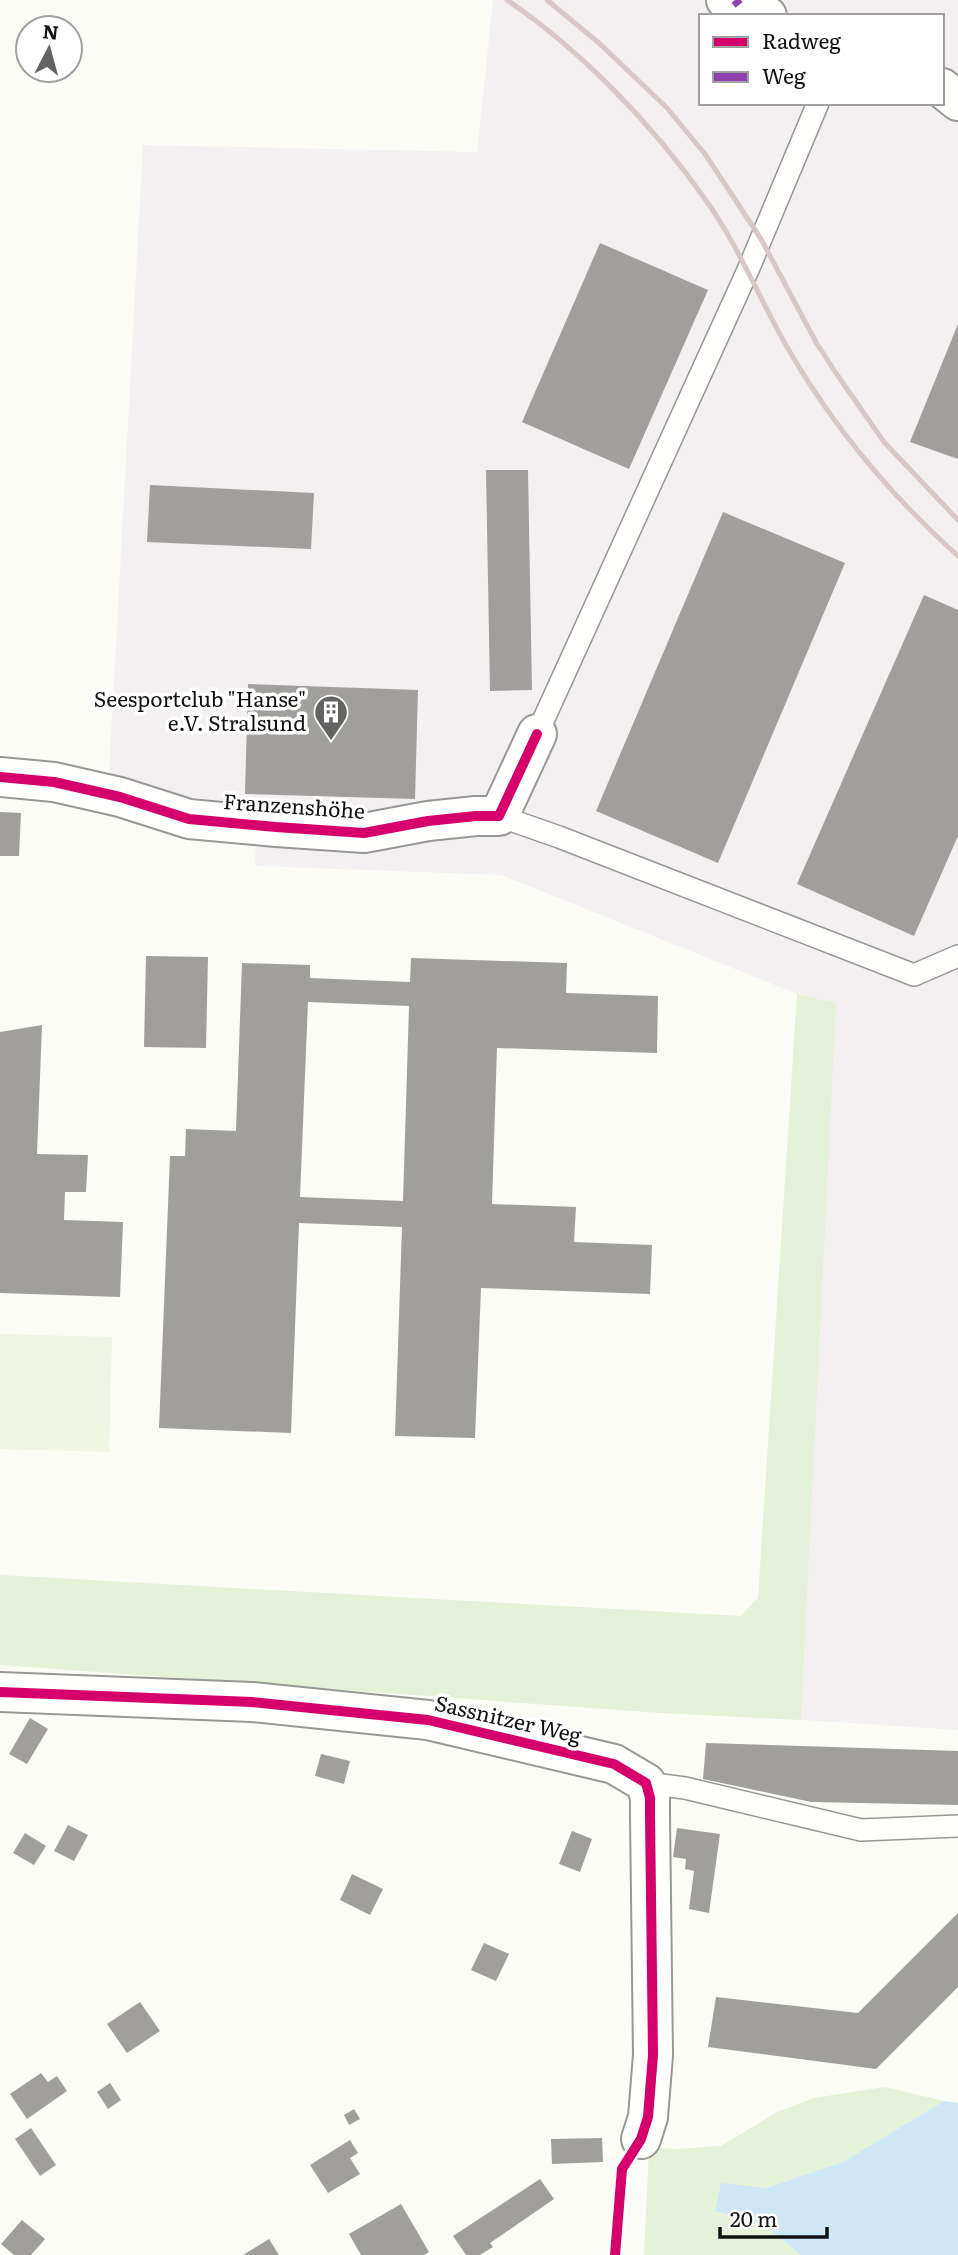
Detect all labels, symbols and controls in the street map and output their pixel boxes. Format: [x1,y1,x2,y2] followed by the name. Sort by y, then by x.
[14,14,84,84] north arrow
[699,14,944,105] legend
[41,16,60,46] text: N
[762,24,841,55] text: Radweg
[762,59,806,90] text: Weg
[94,682,306,737] place label: Seesportclub "Hanse" e.V. Stralsund
[312,693,350,742] building icon: Seesportclub "Hanse" e.V. Stralsund
[222,784,366,825] street label: Franzenshöhe
[432,1686,585,1750] street label: Sassnitzer Weg
[720,2196,827,2240] scale bar
[730,2202,777,2233] text: 20 m

